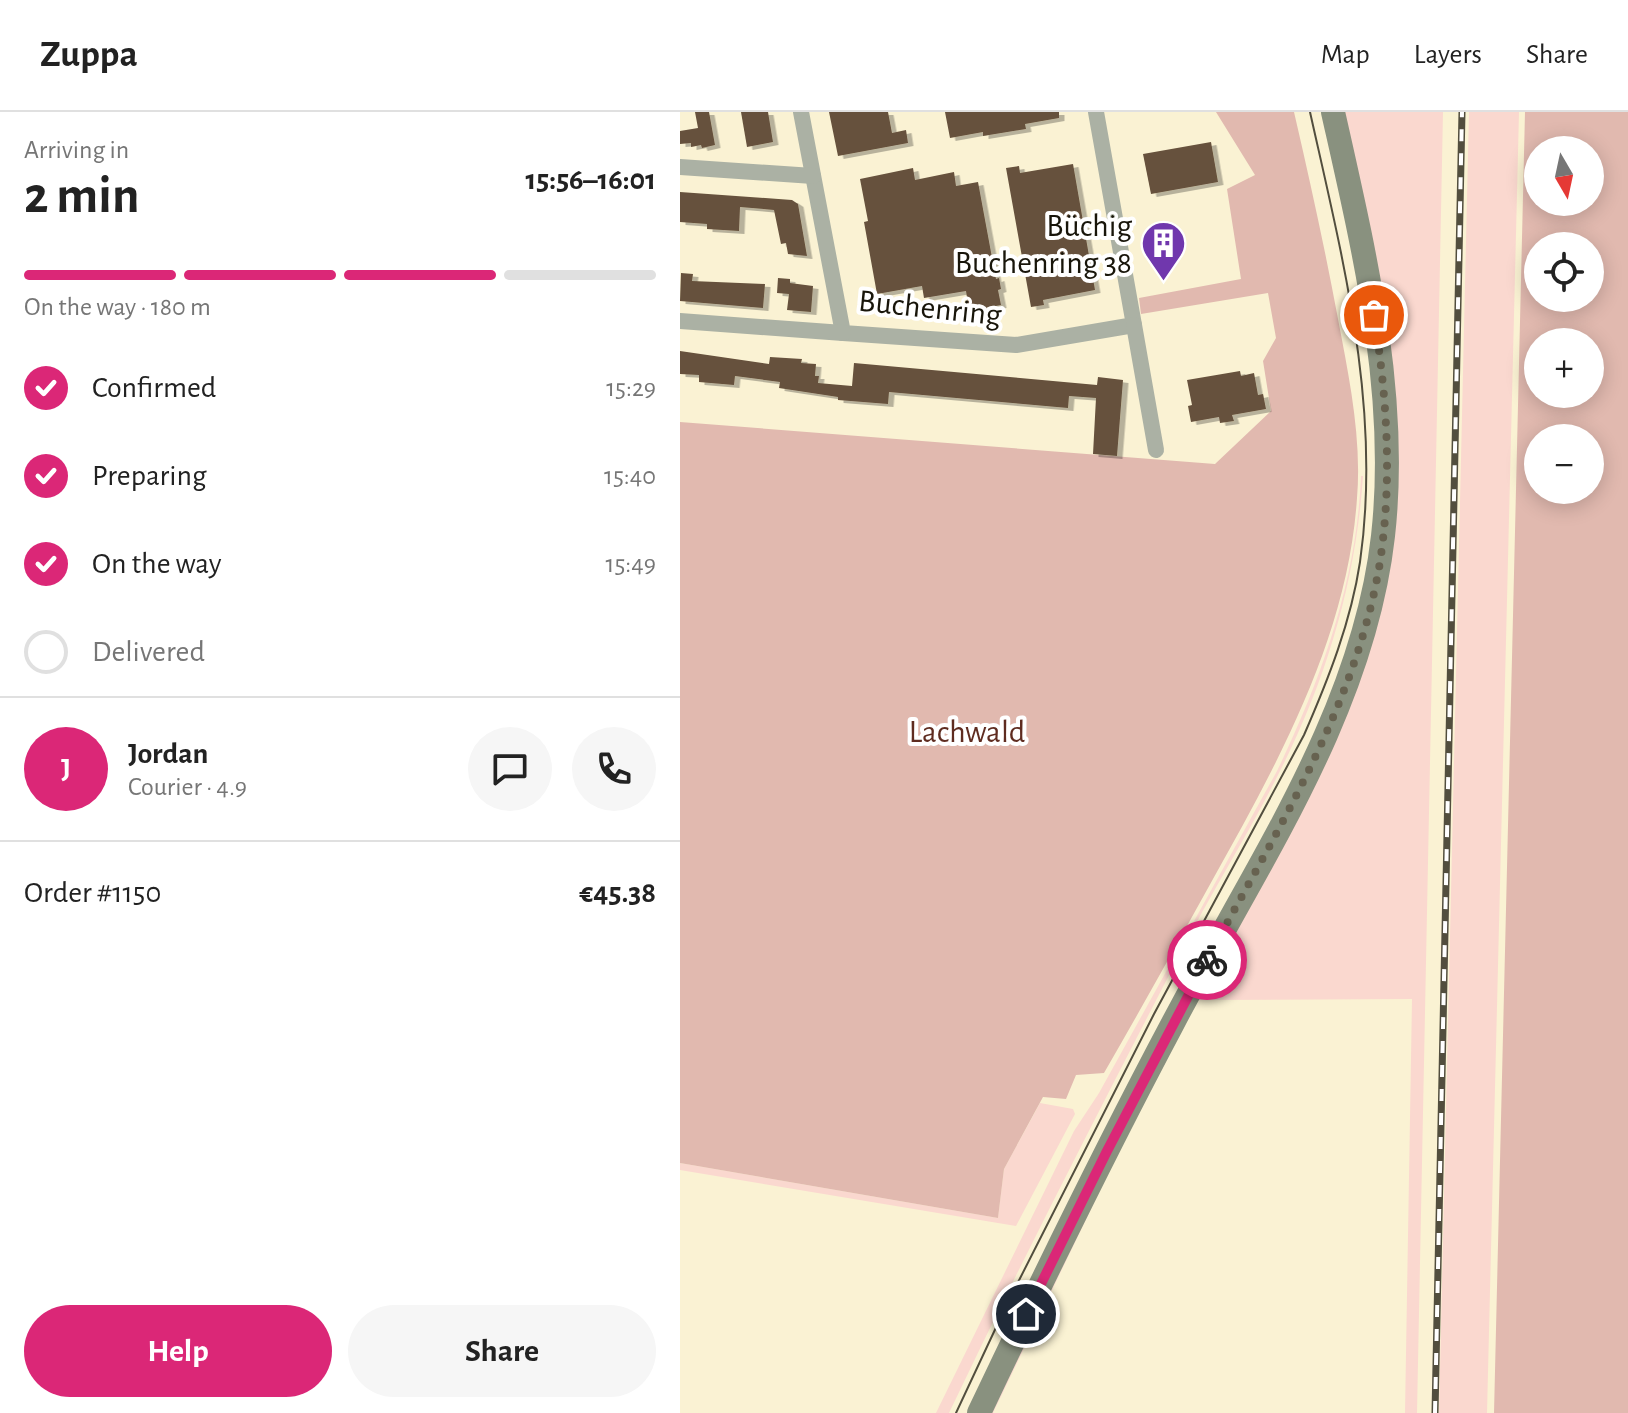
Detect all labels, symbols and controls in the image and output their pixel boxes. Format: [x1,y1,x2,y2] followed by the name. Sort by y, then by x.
[40,36,138,74] text: Zuppa
[1321,41,1370,69] text: Map
[1414,41,1482,69] text: Layers
[1526,41,1588,69] text: Share
[1524,136,1604,216] north arrow
[1524,136,1604,504] map controls
[24,137,129,163] text: Arriving in
[526,165,656,195] text: 15:56–16:01
[24,170,139,222] text: 2 min
[955,210,1132,279] place label: Büchig Buchenring 38
[1139,220,1187,283] building icon: Büchig Buchenring 38
[1524,232,1604,312] button: locate
[1340,281,1408,349] pin
[857,285,1003,331] street label: Buchenring
[1352,293,1396,337] icon: bag
[24,294,211,320] text: On the way · 180 m
[1524,328,1604,408] button: +
[24,366,68,410] icon: check
[92,373,216,403] text: Confirmed
[606,375,656,401] text: 15:29
[1524,424,1604,504] button: −
[24,454,68,498] icon: check
[92,461,207,491] text: Preparing
[604,463,656,489] text: 15:40
[24,542,68,586] icon: check
[92,549,221,579] text: On the way
[606,551,656,577] text: 15:49
[92,637,205,667] text: Delivered
[909,716,1025,748] park label: Lachwald
[468,727,552,811] button: chat
[572,727,656,811] button: phone
[128,739,208,769] text: Jordan
[61,754,71,784] text: J
[128,774,247,800] text: Courier · 4.9
[24,878,161,908] text: Order #1150
[579,878,656,908] text: €45.38
[1167,920,1247,1000] courier
[1185,938,1229,982] icon: bike
[992,1280,1060,1348] pin
[1004,1292,1048,1336] icon: home
[24,1305,332,1397] button: Help
[348,1305,656,1397] button: Share

